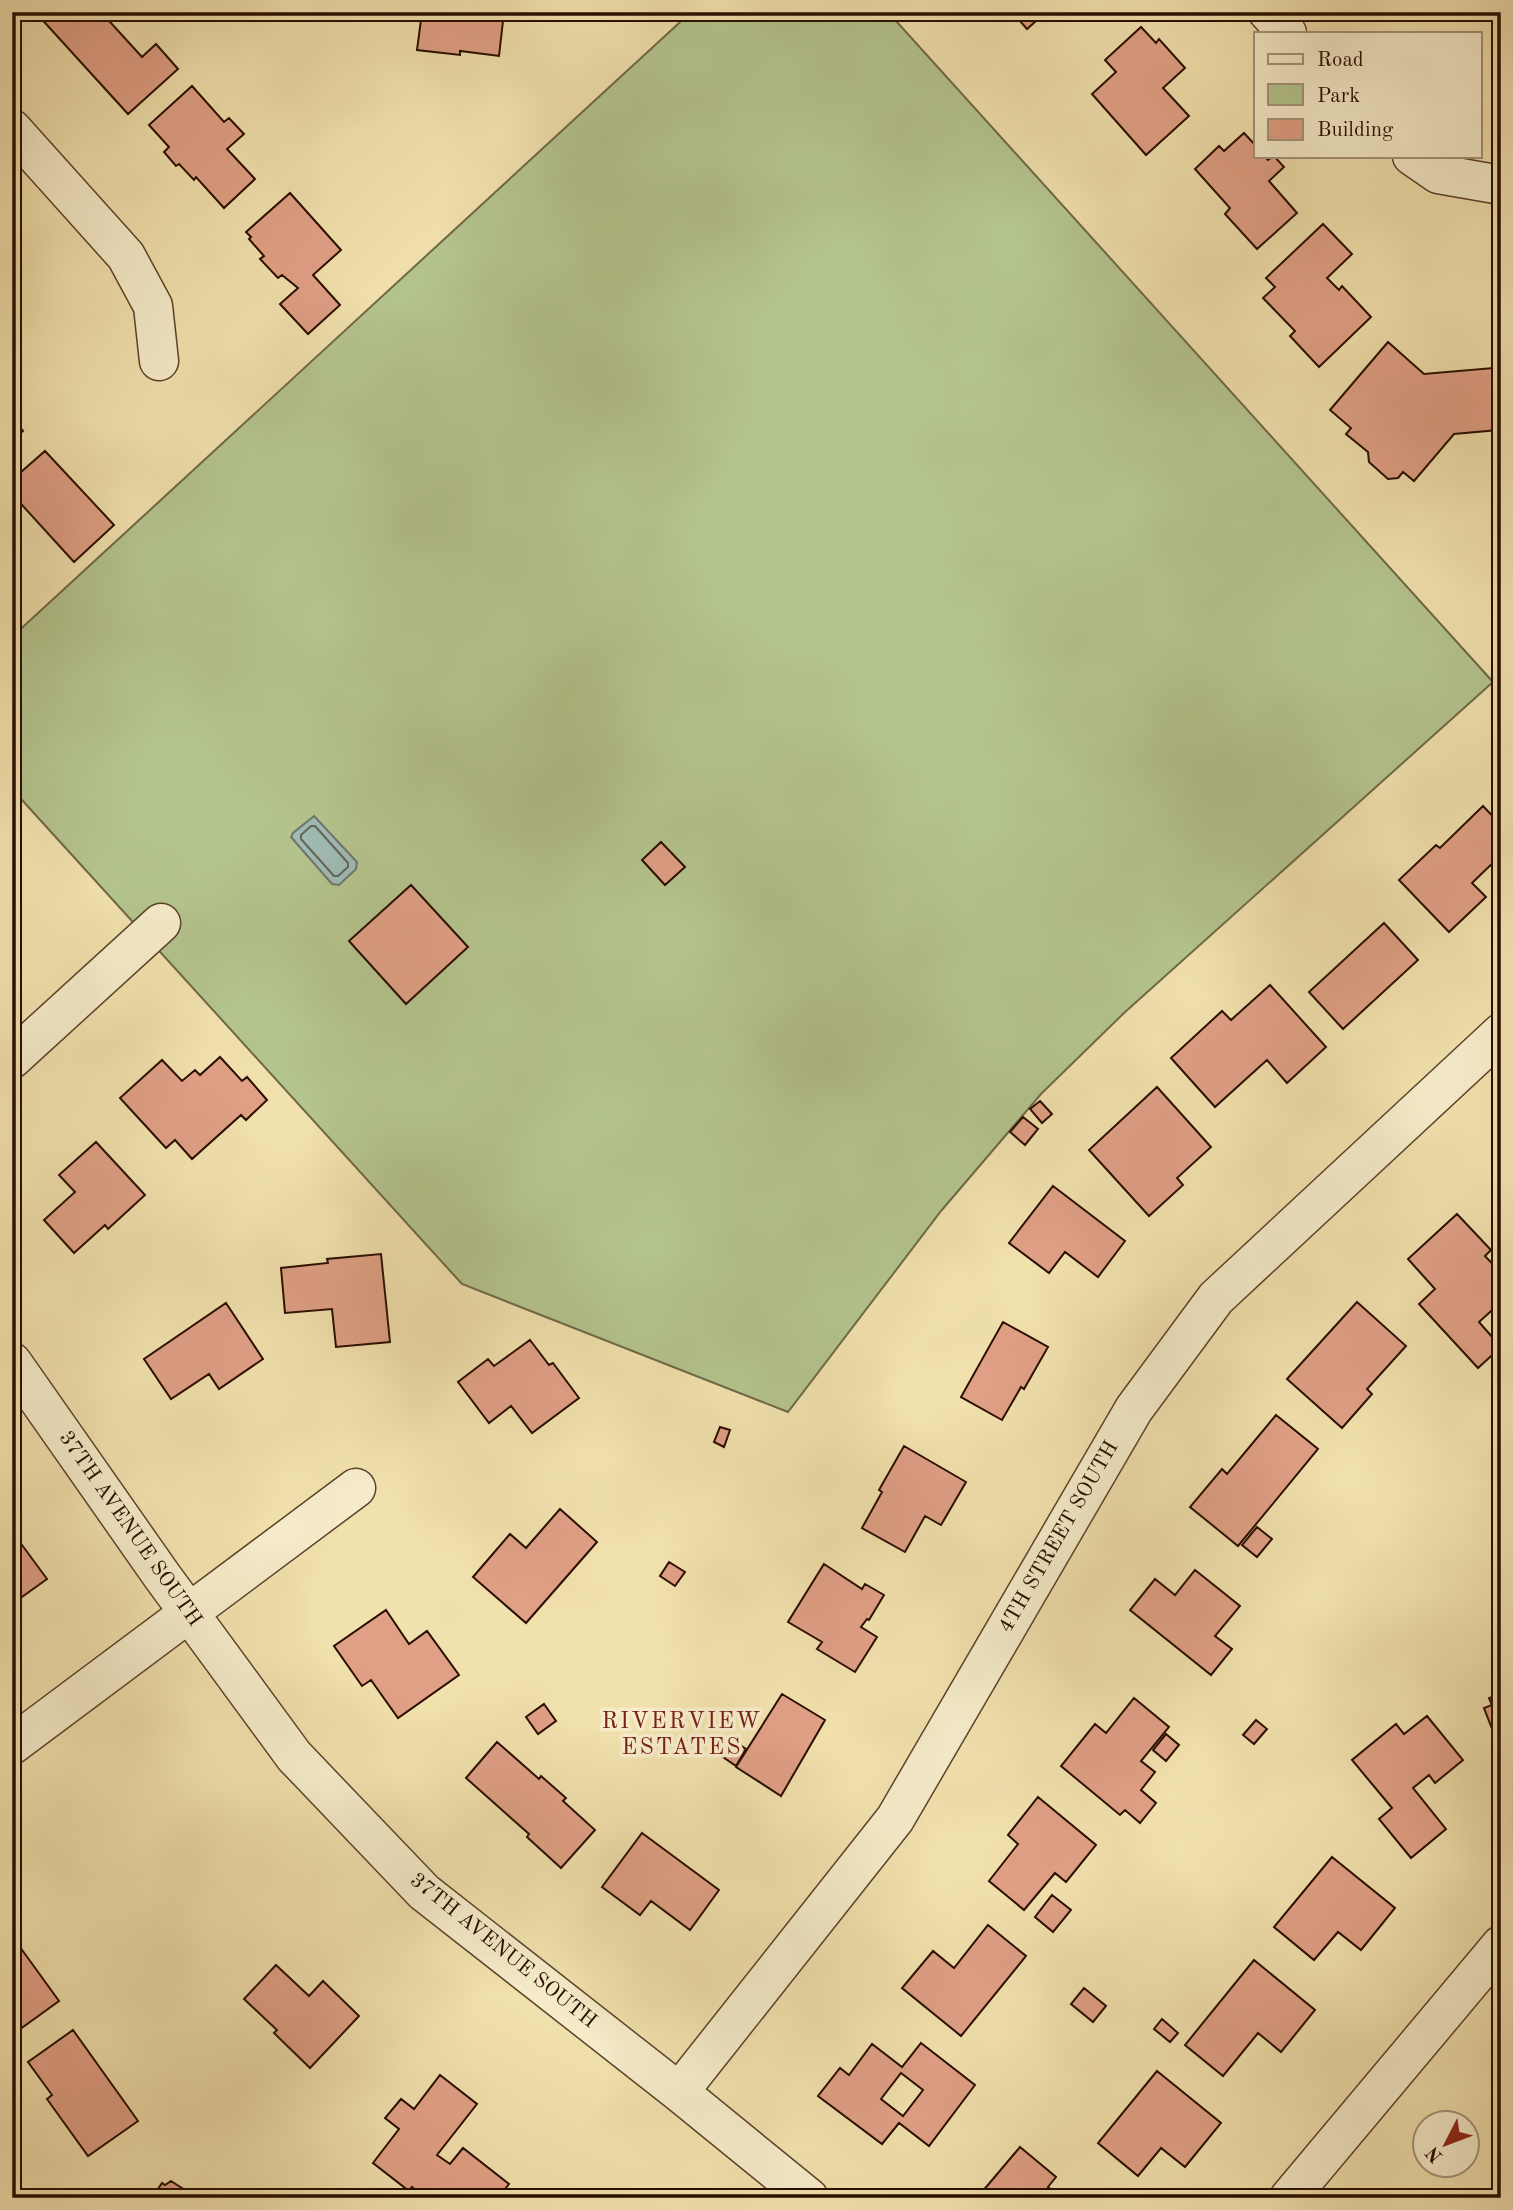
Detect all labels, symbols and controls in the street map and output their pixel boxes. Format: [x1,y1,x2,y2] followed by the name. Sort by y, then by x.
[1254,32,1482,158] legend
[1317,50,1364,71] text: Road
[1317,86,1360,107] text: Park
[1317,120,1394,141] text: Building
[55,1428,205,1630] street label: 37TH AVENUE SOUTH
[996,1438,1122,1636] street label: 4TH STREET SOUTH
[602,1710,762,1759] district label: RIVERVIEW ESTATES
[406,1870,600,2032] street label: 37TH AVENUE SOUTH
[1412,2108,1482,2178] north arrow
[1423,2142,1447,2165] text: N

